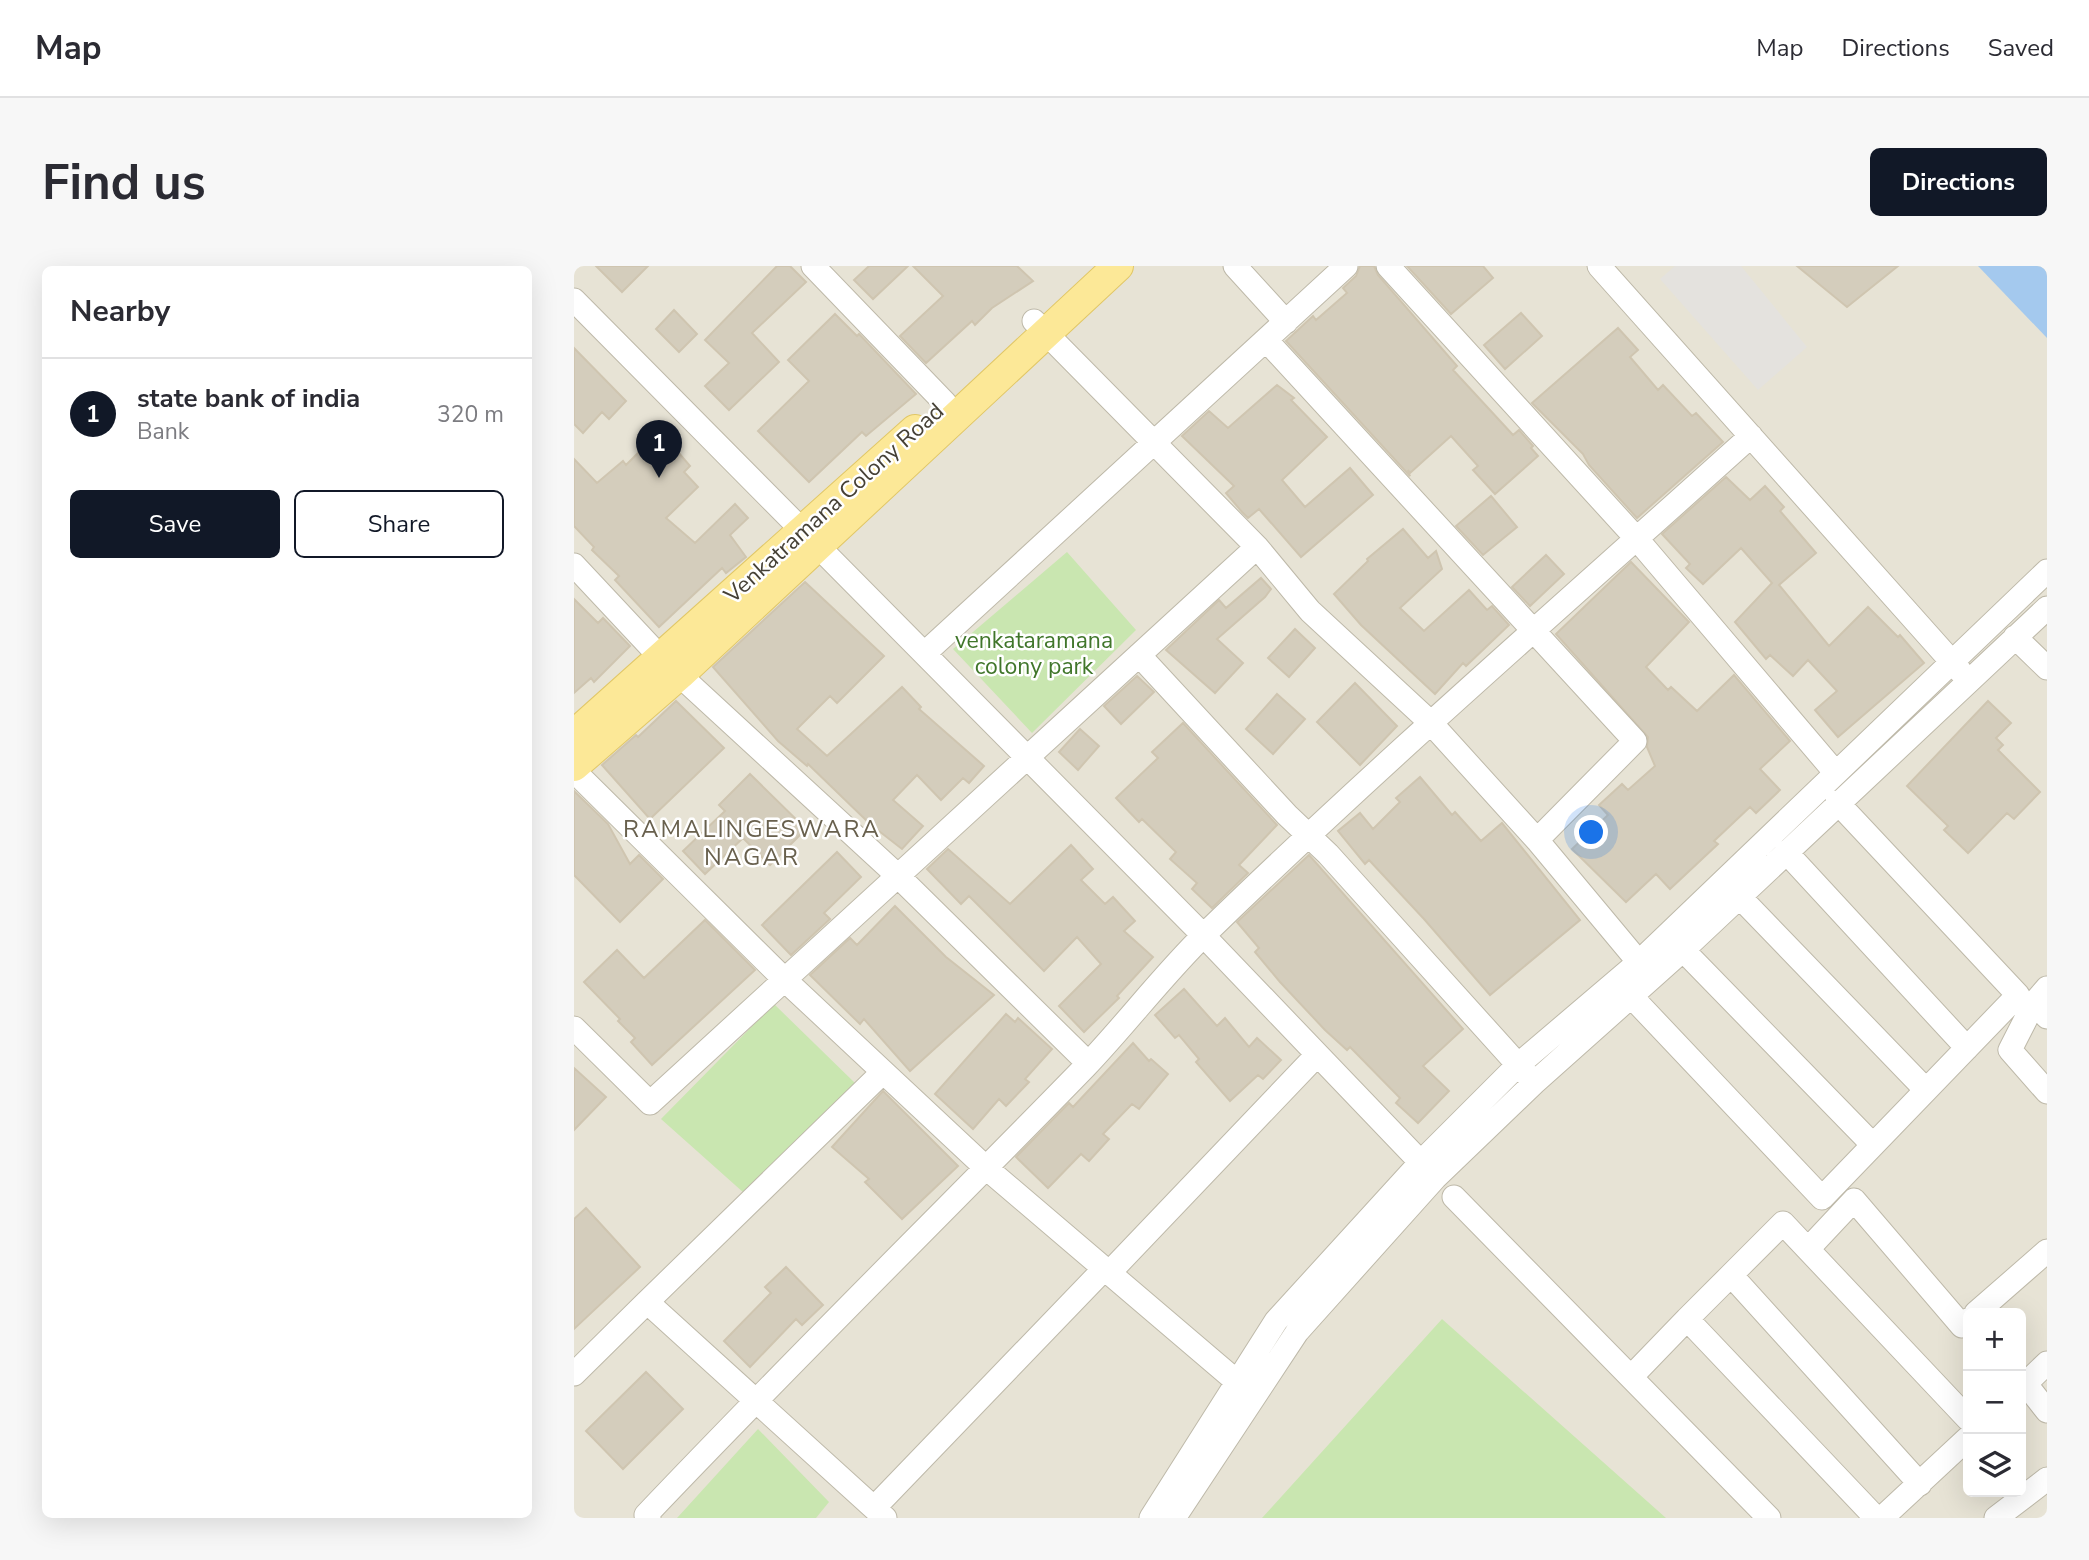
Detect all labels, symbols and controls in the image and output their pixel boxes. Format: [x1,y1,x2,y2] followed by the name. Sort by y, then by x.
[35,26,102,71] text: Map
[1756,32,1803,64] text: Map
[1841,32,1950,64] text: Directions
[1988,32,2054,64] text: Saved
[1870,148,2047,216] button: Directions
[42,149,206,216] text: Find us
[70,291,170,332] text: Nearby
[137,381,360,416] text: state bank of india
[717,396,951,611] street label: Venkatramana Colony Road
[86,399,100,430] text: 1
[437,399,504,430] text: 320 m
[137,416,189,447] text: Bank
[636,420,682,478] pin: 1
[70,490,280,558] button: Save
[294,490,504,558] button: Share
[955,625,1113,682] park label: venkataramana colony park
[623,813,881,873] district label: RAMALINGESWARA NAGAR
[1574,815,1608,849] your location
[1963,1308,2026,1497] map controls
[1963,1308,2026,1371] button: +
[1963,1371,2026,1434] button: −
[1963,1434,2026,1497] button: layers

